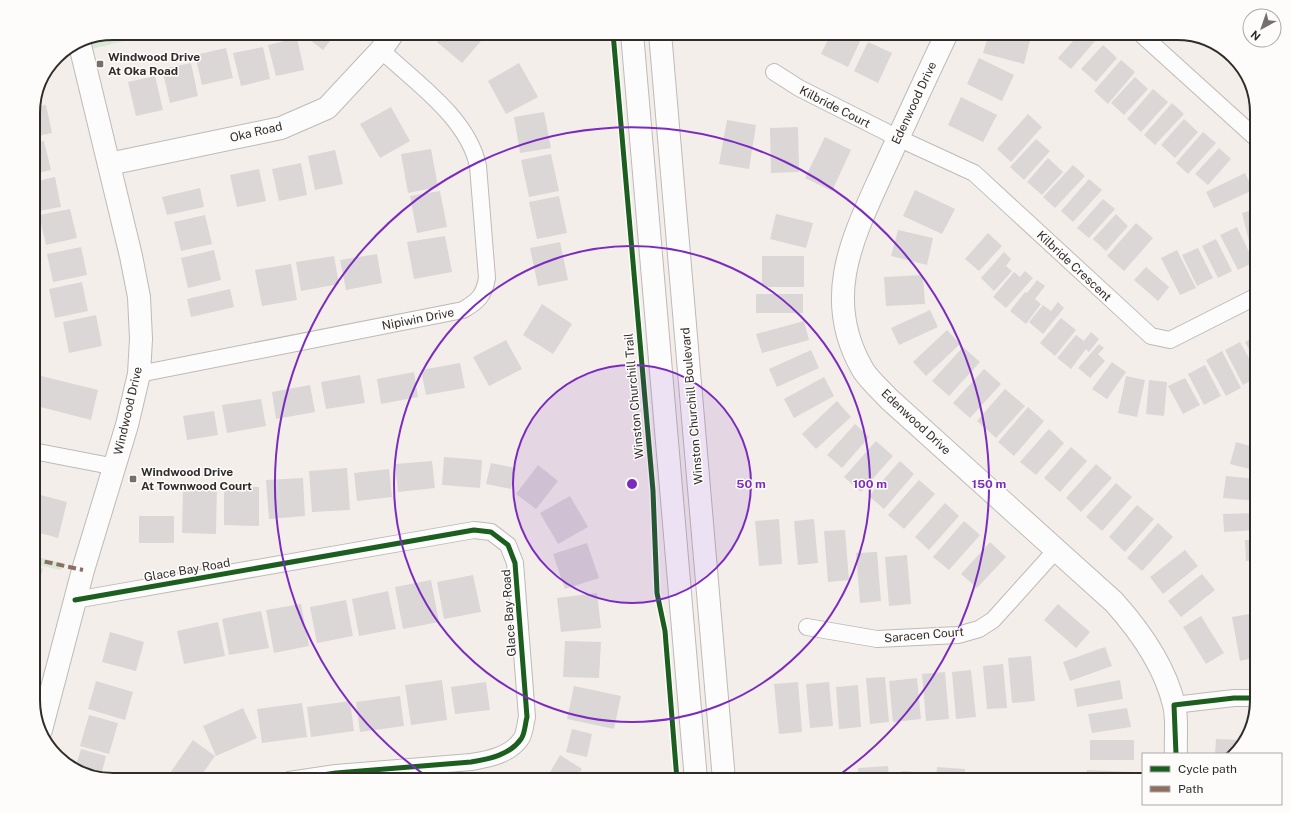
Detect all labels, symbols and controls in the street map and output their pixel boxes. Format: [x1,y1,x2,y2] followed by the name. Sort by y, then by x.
[1242,8,1282,48] north arrow
[1248,28,1263,43] text: N
[108,50,200,78] place label: Windwood Drive At Oka Road
[95,59,105,69] marker: Windwood Drive At Oka Road
[889,59,939,147] street label: Edenwood Drive
[797,83,873,131] street label: Kilbride Court
[228,119,284,145] street label: Oka Road
[1034,228,1114,304] street label: Kilbride Crescent
[381,305,455,333] street label: Nipiwin Drive
[678,327,706,485] street label: Winston Churchill Boulevard
[621,332,646,459] street label: Winston Churchill Trail
[111,365,145,457] street label: Windwood Drive
[878,386,954,458] street label: Edenwood Drive
[141,465,252,493] place label: Windwood Drive At Townwood Court
[128,474,138,484] marker: Windwood Drive At Townwood Court
[625,477,639,491] centre of rings
[736,477,766,491] text: 50 m
[853,477,887,491] text: 100 m
[972,477,1006,491] text: 150 m
[143,556,231,584] street label: Glace Bay Road
[499,569,519,657] street label: Glace Bay Road
[883,625,965,645] street label: Saracen Court
[1142,753,1282,805] legend
[1178,762,1237,776] text: Cycle path
[1178,782,1204,796] text: Path

